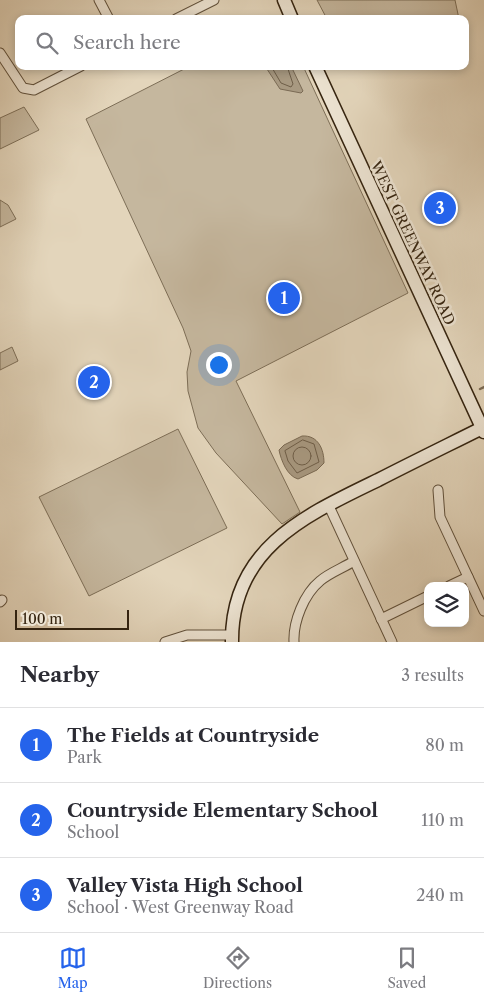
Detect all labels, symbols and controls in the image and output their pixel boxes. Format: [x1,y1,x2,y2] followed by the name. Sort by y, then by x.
[15,15,469,70] search box
[33,29,61,57] icon: search
[73,31,181,54] text: Search here
[367,157,459,328] street label: WEST GREENWAY ROAD
[424,189,456,227] pin: 3
[268,279,300,317] pin: 1
[206,352,232,378] your location
[78,363,110,401] pin: 2
[424,582,469,627] map controls
[424,582,469,627] button: layers
[15,607,129,630] scale bar
[22,610,62,628] text: 100 m
[20,662,99,687] text: Nearby
[401,665,464,685] text: 3 results
[67,724,319,747] text: The Fields at Countryside
[32,735,40,755] text: 1
[425,735,464,755] text: 80 m
[67,747,102,767] text: Park
[67,799,378,822] text: Countryside Elementary School
[31,810,41,830] text: 2
[421,810,464,830] text: 110 m
[67,822,119,842] text: School
[67,874,303,897] text: Valley Vista High School
[31,885,41,905] text: 3
[416,885,464,905] text: 240 m
[67,897,294,917] text: School · West Greenway Road
[58,944,88,992] tab: Map
[203,944,272,992] tab: Directions
[387,944,426,992] tab: Saved

